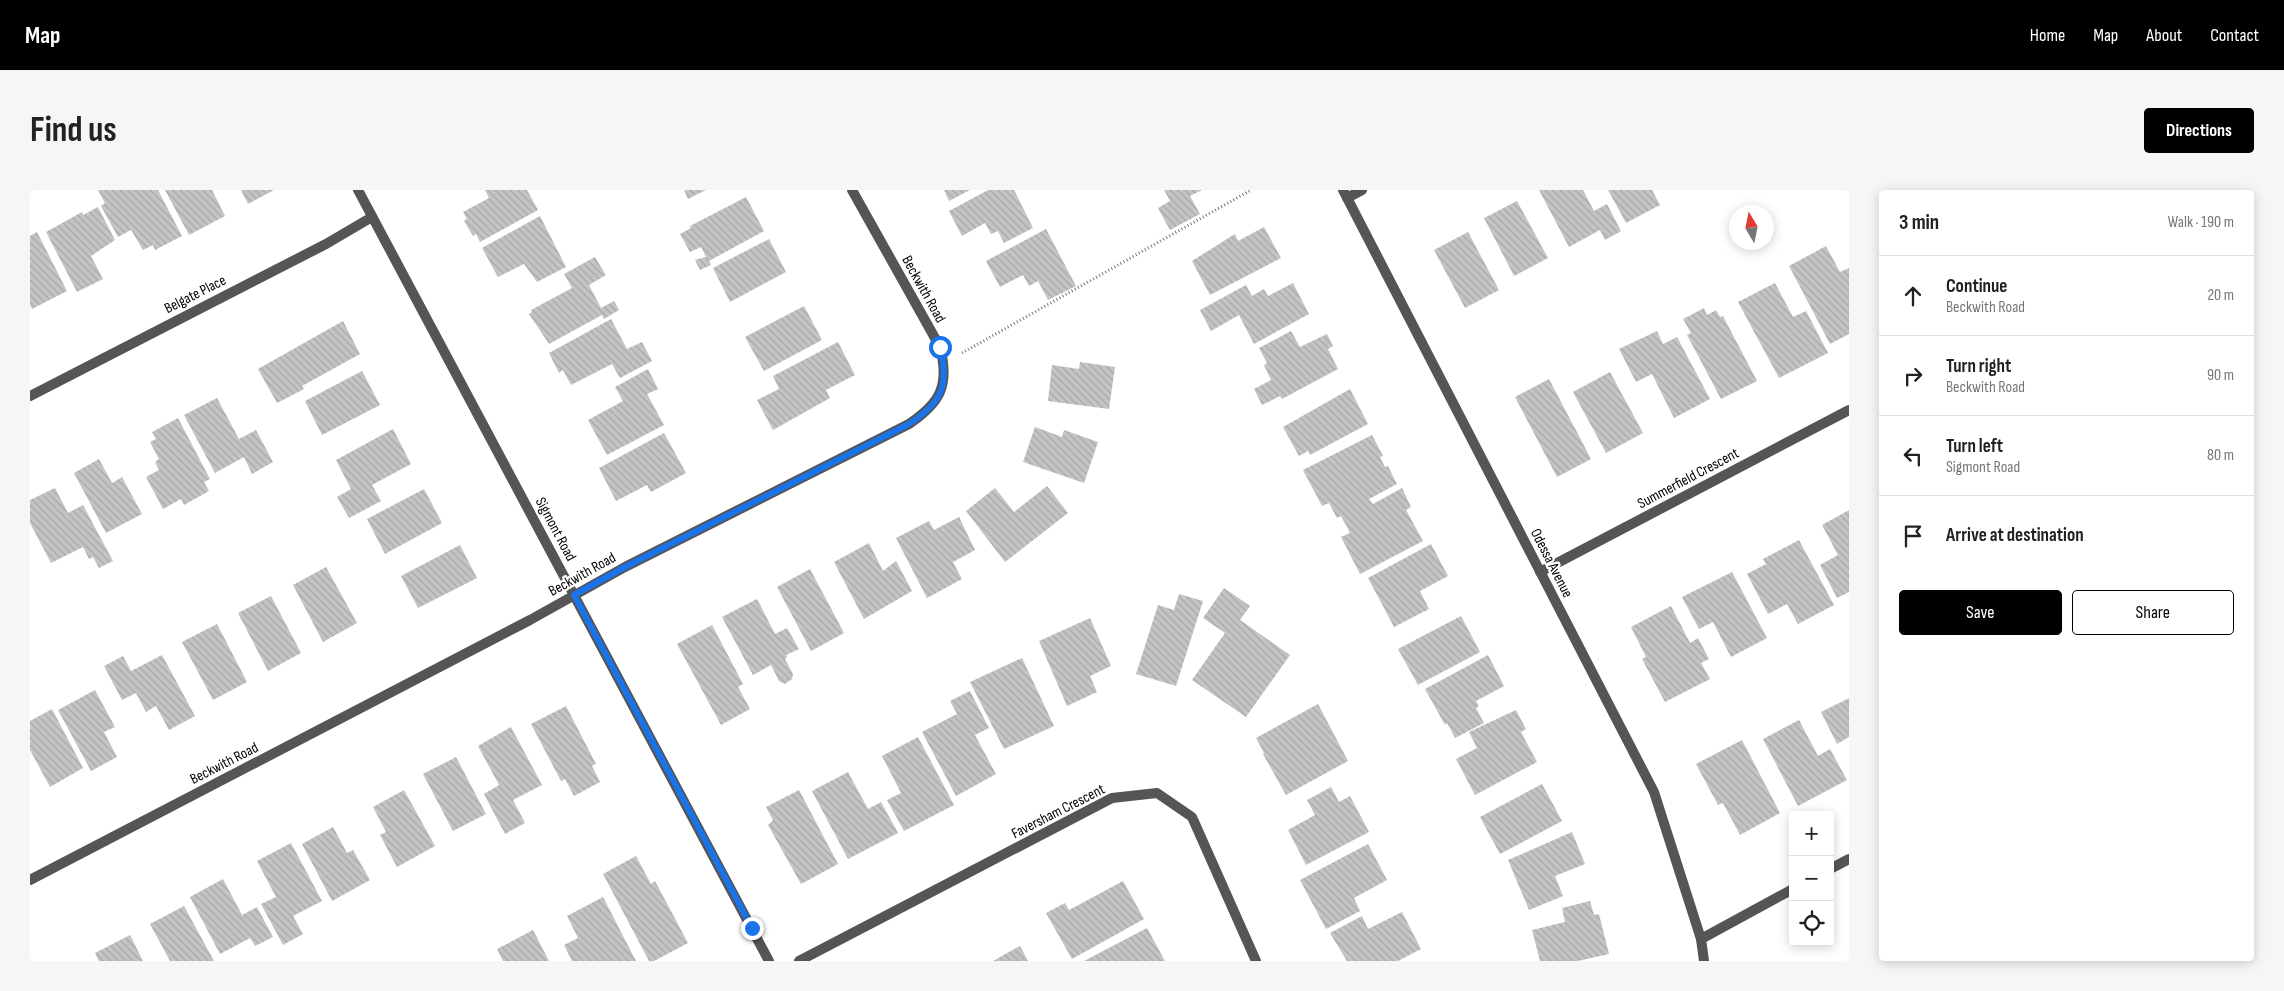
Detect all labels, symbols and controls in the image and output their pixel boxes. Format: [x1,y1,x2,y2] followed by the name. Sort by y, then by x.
[25,21,60,50] text: Map
[2030,25,2065,46] text: Home
[2093,25,2118,46] text: Map
[2146,25,2182,46] text: About
[2210,25,2259,46] text: Contact
[2144,108,2254,153] button: Directions
[30,109,117,152] text: Find us
[1729,205,1774,250] north arrow
[1899,210,1939,235] text: 3 min
[2168,213,2234,232] text: Walk · 190 m
[897,252,950,326] street label: Beckwith Road
[161,271,229,318] street label: Belgate Place
[1946,275,2007,298] text: Continue
[1899,282,1927,310] icon: ahead
[2207,286,2234,305] text: 20 m
[1946,298,2025,317] text: Beckwith Road
[929,336,952,359] route start
[1946,355,2011,378] text: Turn right
[1899,362,1927,390] icon: right
[2207,366,2234,385] text: 90 m
[1946,378,2025,397] text: Beckwith Road
[1946,435,2003,458] text: Turn left
[1899,442,1927,470] icon: left
[1634,444,1743,513] street label: Summerfield Crescent
[2207,446,2234,465] text: 80 m
[1946,458,2020,477] text: Sigmont Road
[531,494,580,564] street label: Sigmont Road
[1899,522,1927,550] icon: arrive
[1946,524,2084,547] text: Arrive at destination
[1526,525,1577,601] street label: Odessa Avenue
[545,548,619,601] street label: Beckwith Road
[1899,590,2062,635] button: Save
[2072,590,2234,635] button: Share
[187,738,262,789] street label: Beckwith Road
[1008,780,1108,843] street label: Faversham Crescent
[1789,811,1834,946] map controls
[1789,811,1834,856] button: +
[1789,856,1834,901] button: −
[1789,901,1834,946] button: locate
[741,917,764,940] route end

